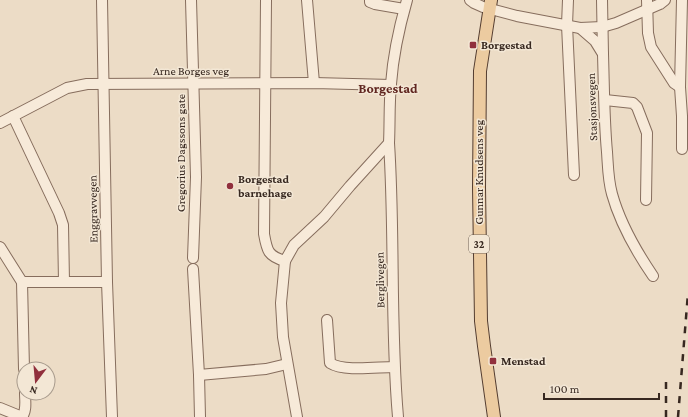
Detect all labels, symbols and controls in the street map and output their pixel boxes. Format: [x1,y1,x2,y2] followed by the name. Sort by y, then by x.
[481,38,532,52] place label: Borgestad
[468,40,478,50] marker: Borgestad
[153,64,229,78] street label: Arne Borges veg
[584,72,600,141] street label: Stasjonsvegen
[358,80,418,96] district label: Borgestad
[174,94,188,212] street label: Gregorius Dagssons gate
[472,119,486,224] street label: Gunnar Knudsens veg
[237,172,292,200] place label: Borgestad barnehage
[85,174,101,243] street label: Enggravvegen
[225,181,235,191] marker: Borgestad barnehage
[469,235,489,253] road number: 32
[373,251,387,308] street label: Berglivegen
[501,354,546,368] place label: Menstad
[488,356,498,366] marker: Menstad
[16,361,56,401] north arrow
[544,375,659,401] scale bar
[550,382,580,396] text: 100 m
[28,384,39,397] text: N

